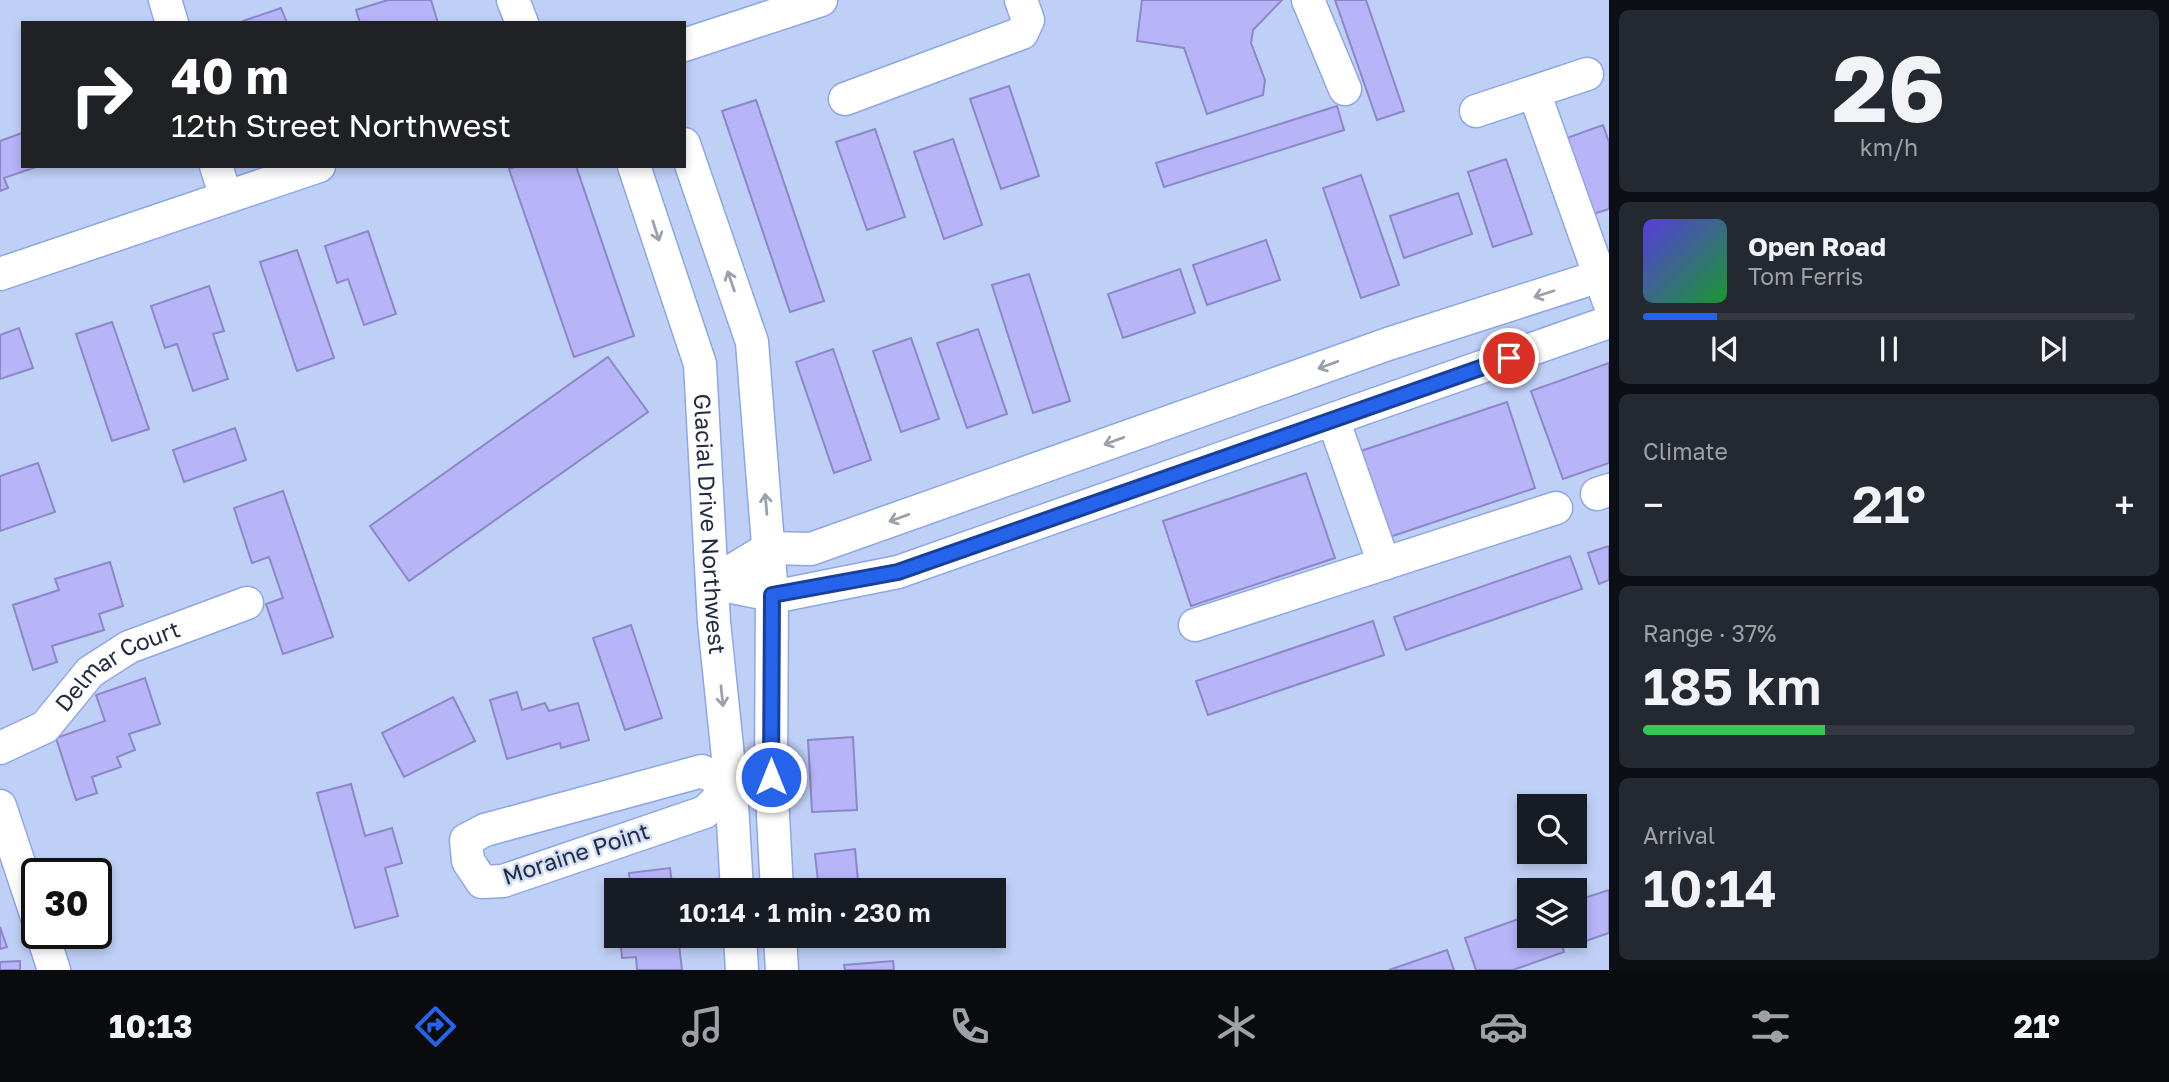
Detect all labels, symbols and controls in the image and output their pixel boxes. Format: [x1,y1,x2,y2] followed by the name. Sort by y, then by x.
[1832,33,1946,142] text: 26
[171,46,289,105] text: 40 m
[56,49,147,140] icon: right
[171,106,511,144] text: 12th Street Northwest
[1860,133,1918,161] text: km/h
[650,220,663,242] one-way arrow
[1748,231,1886,262] text: Open Road
[1748,262,1863,290] text: Tom Ferris
[724,270,737,292] one-way arrow
[1533,288,1555,301] one-way arrow
[1479,328,1539,388] pin
[1706,330,1744,368] icon: previous
[1870,330,1908,368] icon: pause
[2034,330,2072,368] icon: next
[1490,339,1528,377] icon: arrive
[1318,360,1340,372] one-way arrow
[689,393,732,656] street label: Glacial Drive Northwest
[1103,436,1125,449] one-way arrow
[1643,437,1728,465] text: Climate
[1852,472,1926,534] text: 21°
[1643,482,1664,527] text: −
[2114,482,2135,527] text: +
[759,494,772,516] one-way arrow
[889,512,911,525] one-way arrow
[49,614,184,717] street label: Delmar Court
[1643,619,1776,647] text: Range · 37%
[1643,654,1821,716] text: 185 km
[716,684,729,706] one-way arrow
[734,740,808,814] position arrow
[1517,794,1587,948] map controls
[1517,794,1587,864] button: search
[499,816,653,890] street label: Moraine Point
[1643,821,1715,849] text: Arrival
[1643,856,1777,918] text: 10:14
[21,858,112,949] speed limit sign: 30
[1517,878,1587,948] button: layers
[679,897,931,928] text: 10:14 · 1 min · 230 m
[411,1002,460,1051] icon: directions
[678,1002,727,1051] icon: music
[945,1002,994,1051] icon: phone
[1212,1002,1261,1051] icon: climate
[1479,1002,1528,1051] icon: car
[1746,1002,1795,1051] icon: filters
[109,1007,193,1045] text: 10:13
[2014,1007,2060,1045] text: 21°

